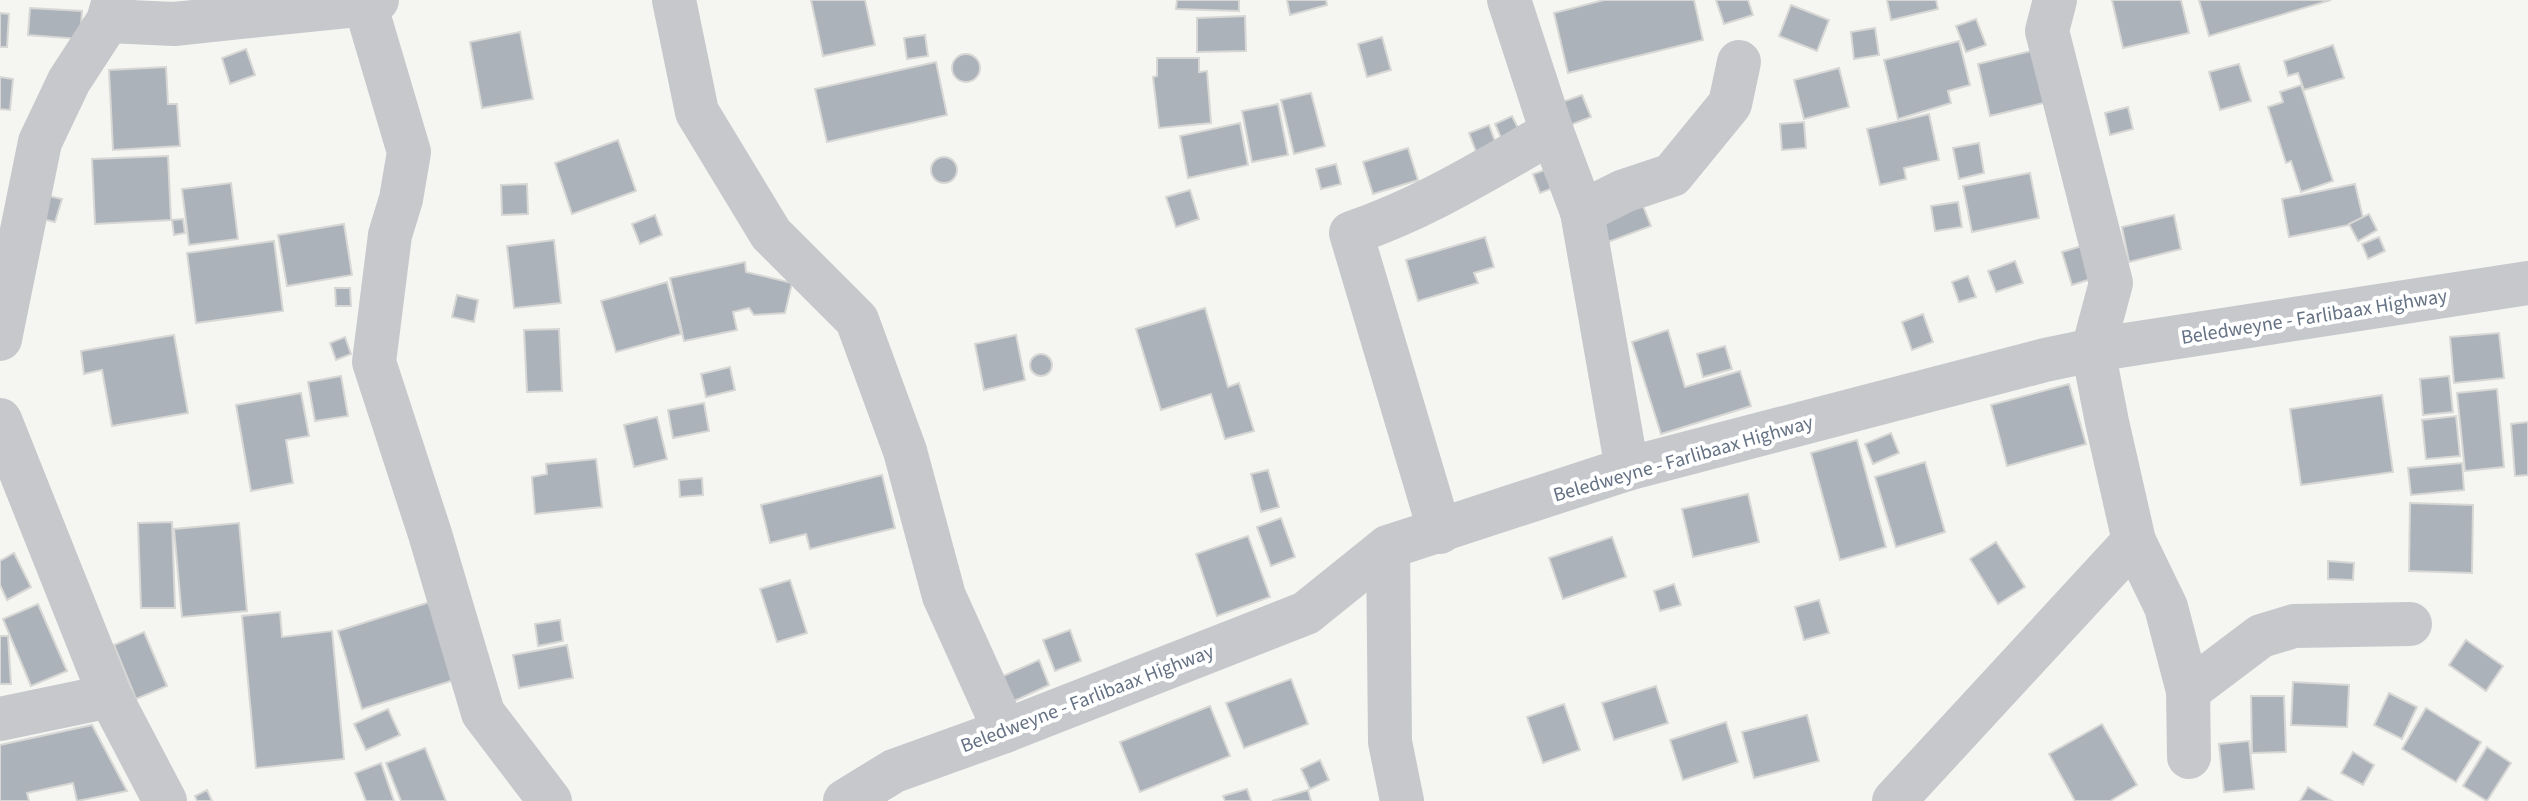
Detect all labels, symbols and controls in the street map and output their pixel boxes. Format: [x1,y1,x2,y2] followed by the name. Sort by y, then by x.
[2179,282,2450,352] street label: Beledweyne - Farlibaax Highway
[1550,408,1817,510] street label: Beledweyne - Farlibaax Highway
[957,637,1219,760] street label: Beledweyne - Farlibaax Highway

